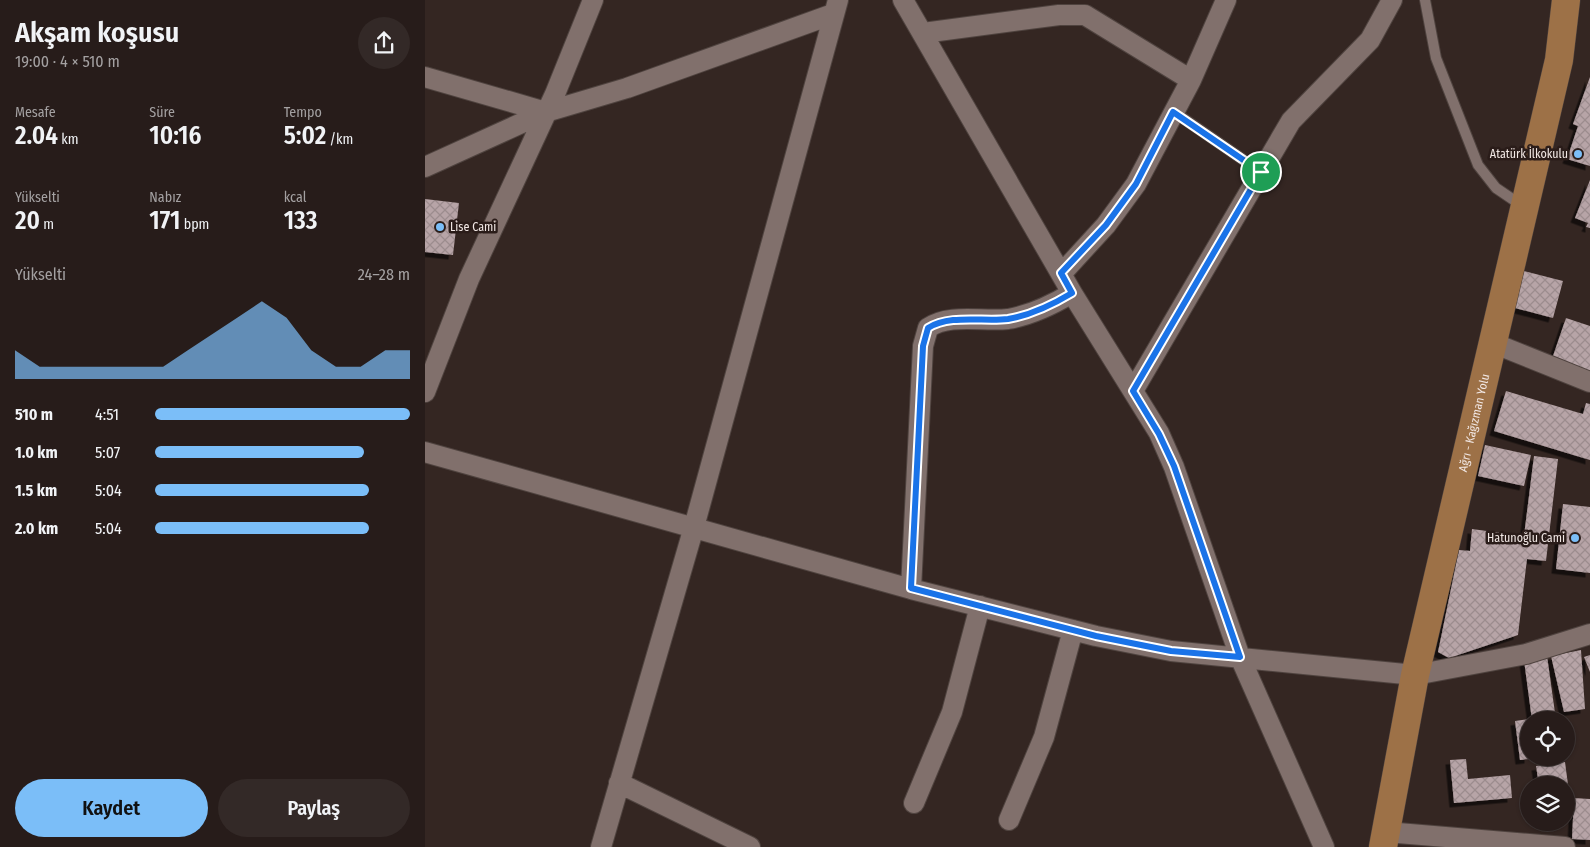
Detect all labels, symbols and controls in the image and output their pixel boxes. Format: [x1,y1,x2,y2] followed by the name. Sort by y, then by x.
[15,16,179,49] text: Akşam koşusu
[358,17,410,69] button: share
[15,52,120,71] text: 19:00 · 4 × 510 m
[15,104,56,121] text: Mesafe
[149,104,175,121] text: Süre
[284,104,322,121] text: Tempo
[15,121,58,151] text: 2.04
[149,121,201,151] text: 10:16
[284,121,326,151] text: 5:02
[58,131,79,148] text: km
[326,131,353,148] text: /km
[1490,146,1568,161] place label: Atatürk İlkokulu
[1572,148,1584,160] marker: Atatürk İlkokulu
[1240,151,1282,193] pin
[1247,158,1275,186] icon: arrive
[15,189,60,206] text: Yükselti
[149,189,181,206] text: Nabız
[284,189,306,206] text: kcal
[15,206,40,236] text: 20
[149,206,180,236] text: 171
[284,206,317,236] text: 133
[40,216,54,233] text: m
[180,216,209,233] text: bpm
[450,220,496,234] place label: Lise Cami
[434,221,446,233] marker: Lise Cami
[15,265,66,284] text: Yükselti
[358,265,410,284] text: 24–28 m
[1456,372,1492,473] street label: Ağrı - Kağızman Yolu
[15,405,53,424] text: 510 m
[95,405,119,424] text: 4:51
[15,443,58,462] text: 1.0 km
[95,443,120,462] text: 5:07
[15,481,57,500] text: 1.5 km
[95,481,122,500] text: 5:04
[15,519,58,538] text: 2.0 km
[95,519,122,538] text: 5:04
[1487,531,1565,545] place label: Hatunoğlu Cami
[1569,532,1581,544] marker: Hatunoğlu Cami
[1520,711,1575,831] map controls
[1520,711,1575,766] button: locate
[1520,776,1575,831] button: layers
[15,779,208,837] button: Kaydet
[218,779,410,837] button: Paylaş

